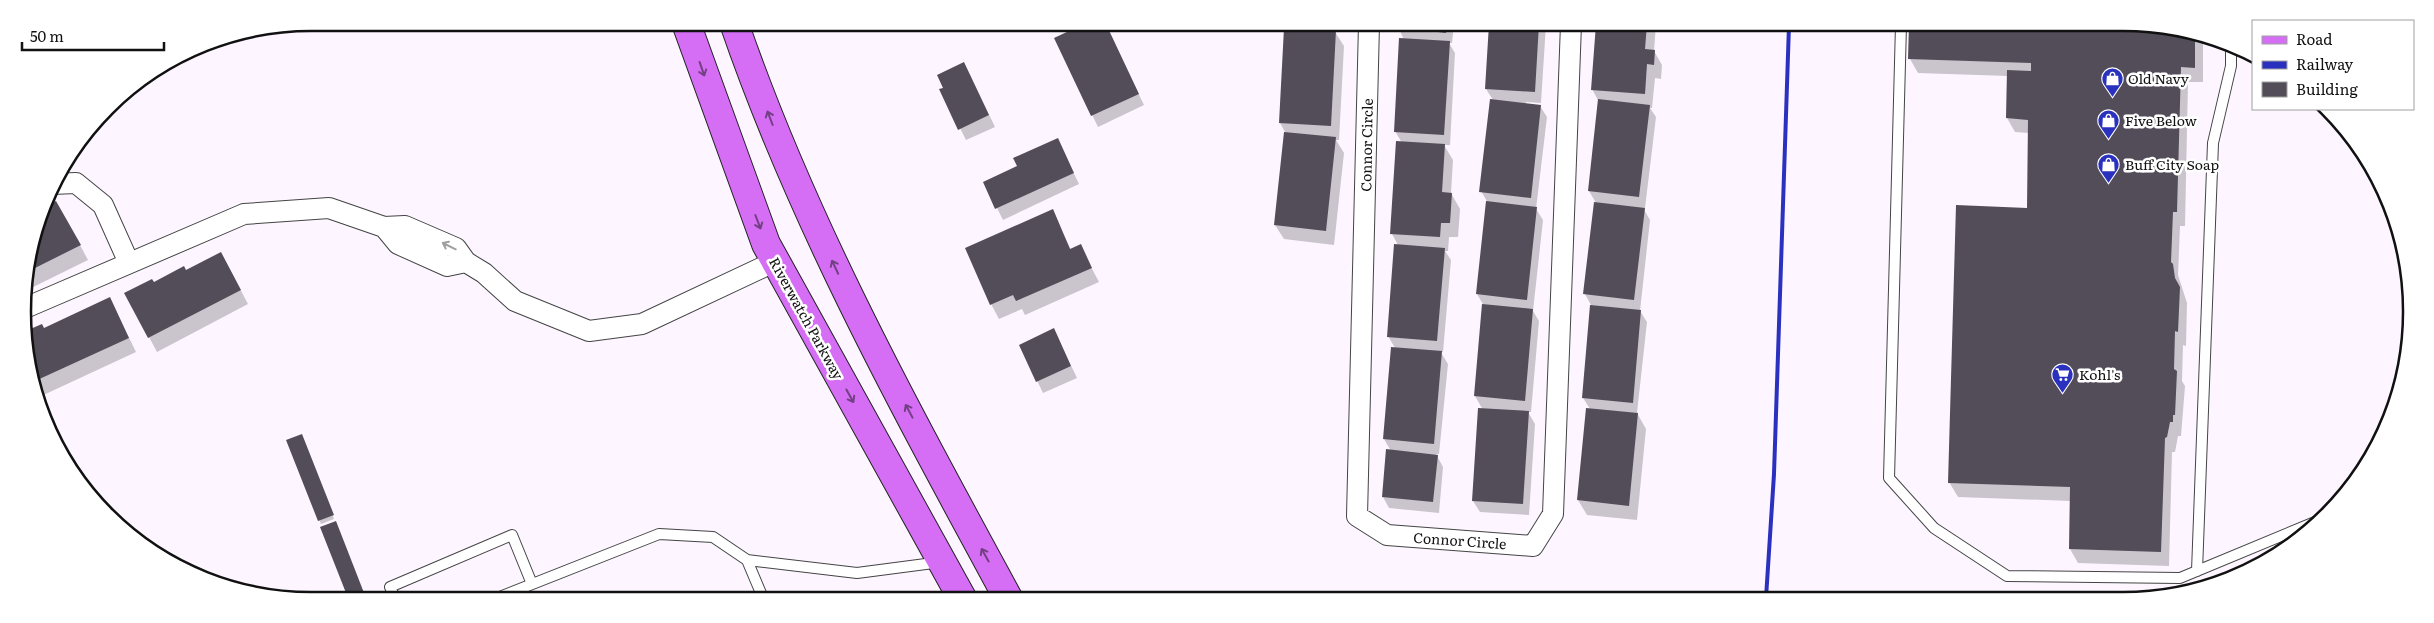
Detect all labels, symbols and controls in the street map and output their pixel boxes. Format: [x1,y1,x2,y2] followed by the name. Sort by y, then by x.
[22,20,165,52] scale bar
[2252,20,2414,110] legend
[30,24,64,47] text: 50 m
[2296,27,2332,50] text: Road
[2296,52,2354,75] text: Railway
[698,61,707,76] one-way arrow
[2100,66,2124,97] shop icon: Old Navy
[2128,68,2190,88] place label: Old Navy
[2296,77,2358,100] text: Building
[1355,98,1377,192] street label: Connor Circle
[2097,108,2121,139] shop icon: Five Below
[2125,110,2197,130] place label: Five Below
[765,111,774,126] one-way arrow
[2097,152,2121,183] shop icon: Buff City Soap
[2125,154,2219,174] place label: Buff City Soap
[754,213,763,229] one-way arrow
[441,240,456,250] one-way arrow
[765,253,849,384] street label: Riverwatch Parkway
[830,260,840,275] one-way arrow
[2051,362,2075,393] supermarket icon: Kohl's
[2079,364,2120,384] place label: Kohl's
[846,388,856,403] one-way arrow
[904,404,914,419] one-way arrow
[1413,527,1507,553] street label: Connor Circle
[980,548,990,563] one-way arrow

